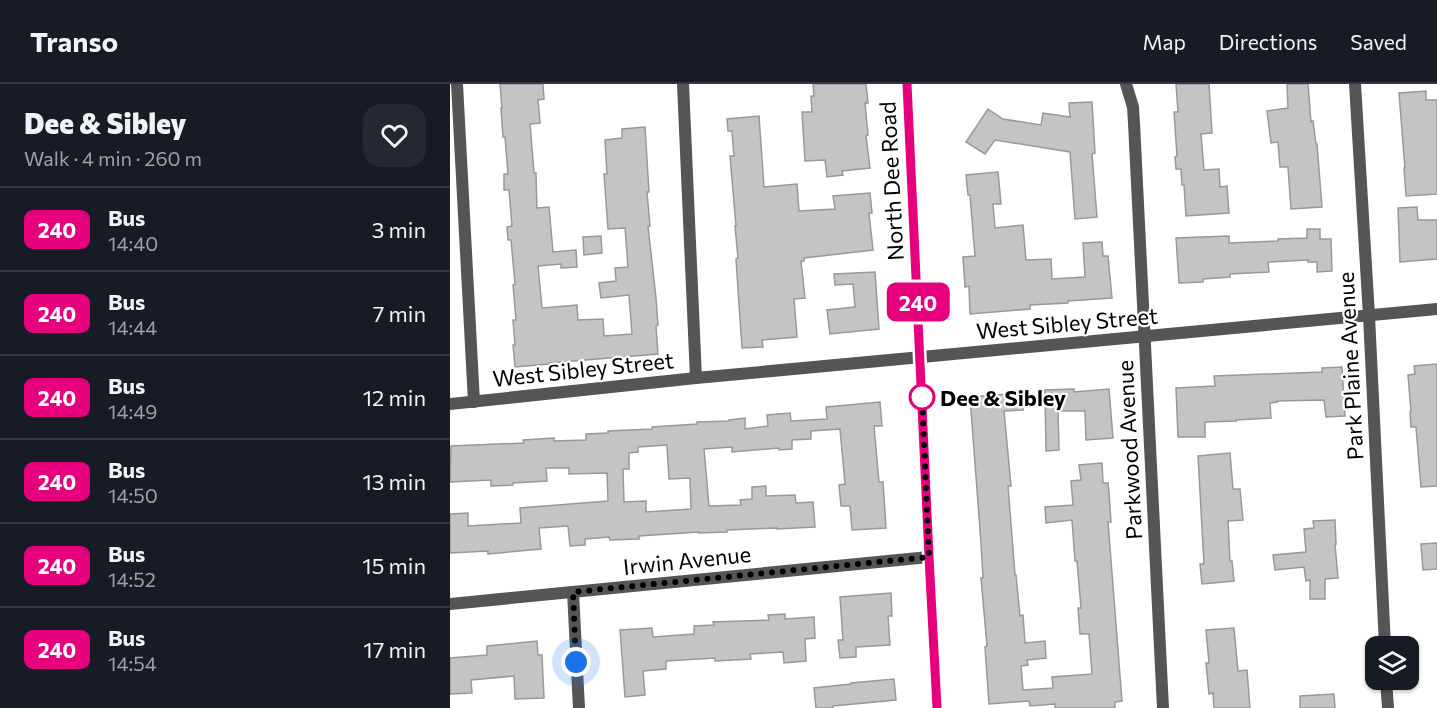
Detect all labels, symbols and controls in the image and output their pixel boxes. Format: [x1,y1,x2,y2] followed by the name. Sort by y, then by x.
[30,24,118,58] text: Transo
[1143,29,1186,54] text: Map
[1219,29,1317,54] text: Directions
[1350,29,1407,54] text: Saved
[873,101,909,261] street label: North Dee Road
[363,104,426,167] button: heart
[24,106,186,140] text: Dee & Sibley
[24,146,202,170] text: Walk · 4 min · 260 m
[108,204,145,231] text: Bus
[372,216,426,243] text: 3 min
[38,217,76,242] text: 240
[108,231,158,255] text: 14:40
[1332,271,1368,461] street label: Park Plaine Avenue
[884,282,952,322] line badge: 240
[108,288,145,315] text: Bus
[899,290,937,315] text: 240
[373,300,426,327] text: 7 min
[38,301,76,326] text: 240
[975,302,1159,344] street label: West Sibley Street
[108,315,157,339] text: 14:44
[491,346,675,392] street label: West Sibley Street
[1111,360,1147,540] street label: Parkwood Avenue
[108,372,145,399] text: Bus
[363,384,426,411] text: 12 min
[909,384,935,410] marker: Dee & Sibley
[940,384,1066,411] place label: Dee & Sibley
[38,385,76,410] text: 240
[108,399,157,423] text: 14:49
[108,456,145,483] text: Bus
[362,468,426,495] text: 13 min
[38,469,76,494] text: 240
[108,483,158,507] text: 14:50
[108,540,145,567] text: Bus
[622,540,752,580] street label: Irwin Avenue
[362,552,426,579] text: 15 min
[38,553,76,578] text: 240
[108,567,156,591] text: 14:52
[108,624,145,651] text: Bus
[363,636,426,663] text: 17 min
[1365,636,1419,690] map controls
[1365,636,1419,690] button: layers
[38,637,76,662] text: 240
[561,647,591,677] your location
[108,651,157,675] text: 14:54

